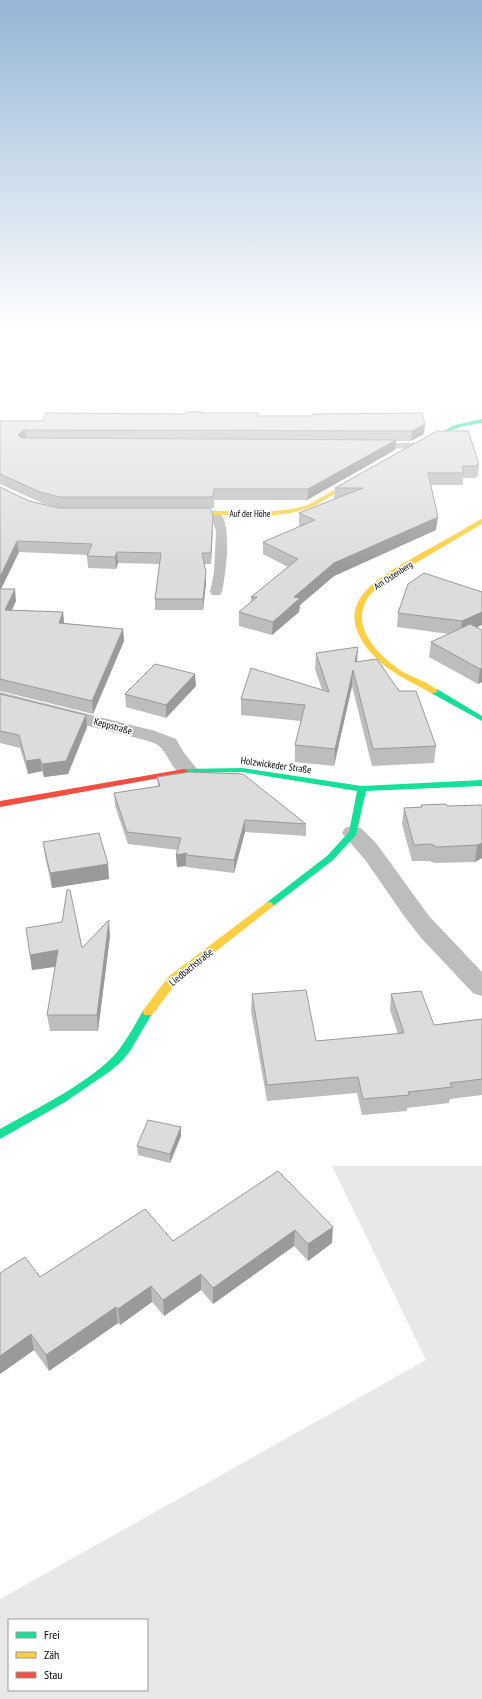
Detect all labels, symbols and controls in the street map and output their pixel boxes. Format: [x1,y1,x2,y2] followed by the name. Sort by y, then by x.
[230,508,271,519] street label: Auf der Höhe
[372,558,415,592] street label: Am Ostenberg
[92,715,134,737] street label: Keppstraße
[240,754,312,776] street label: Holzwickeder Straße
[166,945,216,989] street label: Liedbachstraße
[8,1619,148,1691] legend
[44,1627,60,1642] text: Frei
[44,1647,59,1662] text: Zäh
[44,1667,62,1682] text: Stau

